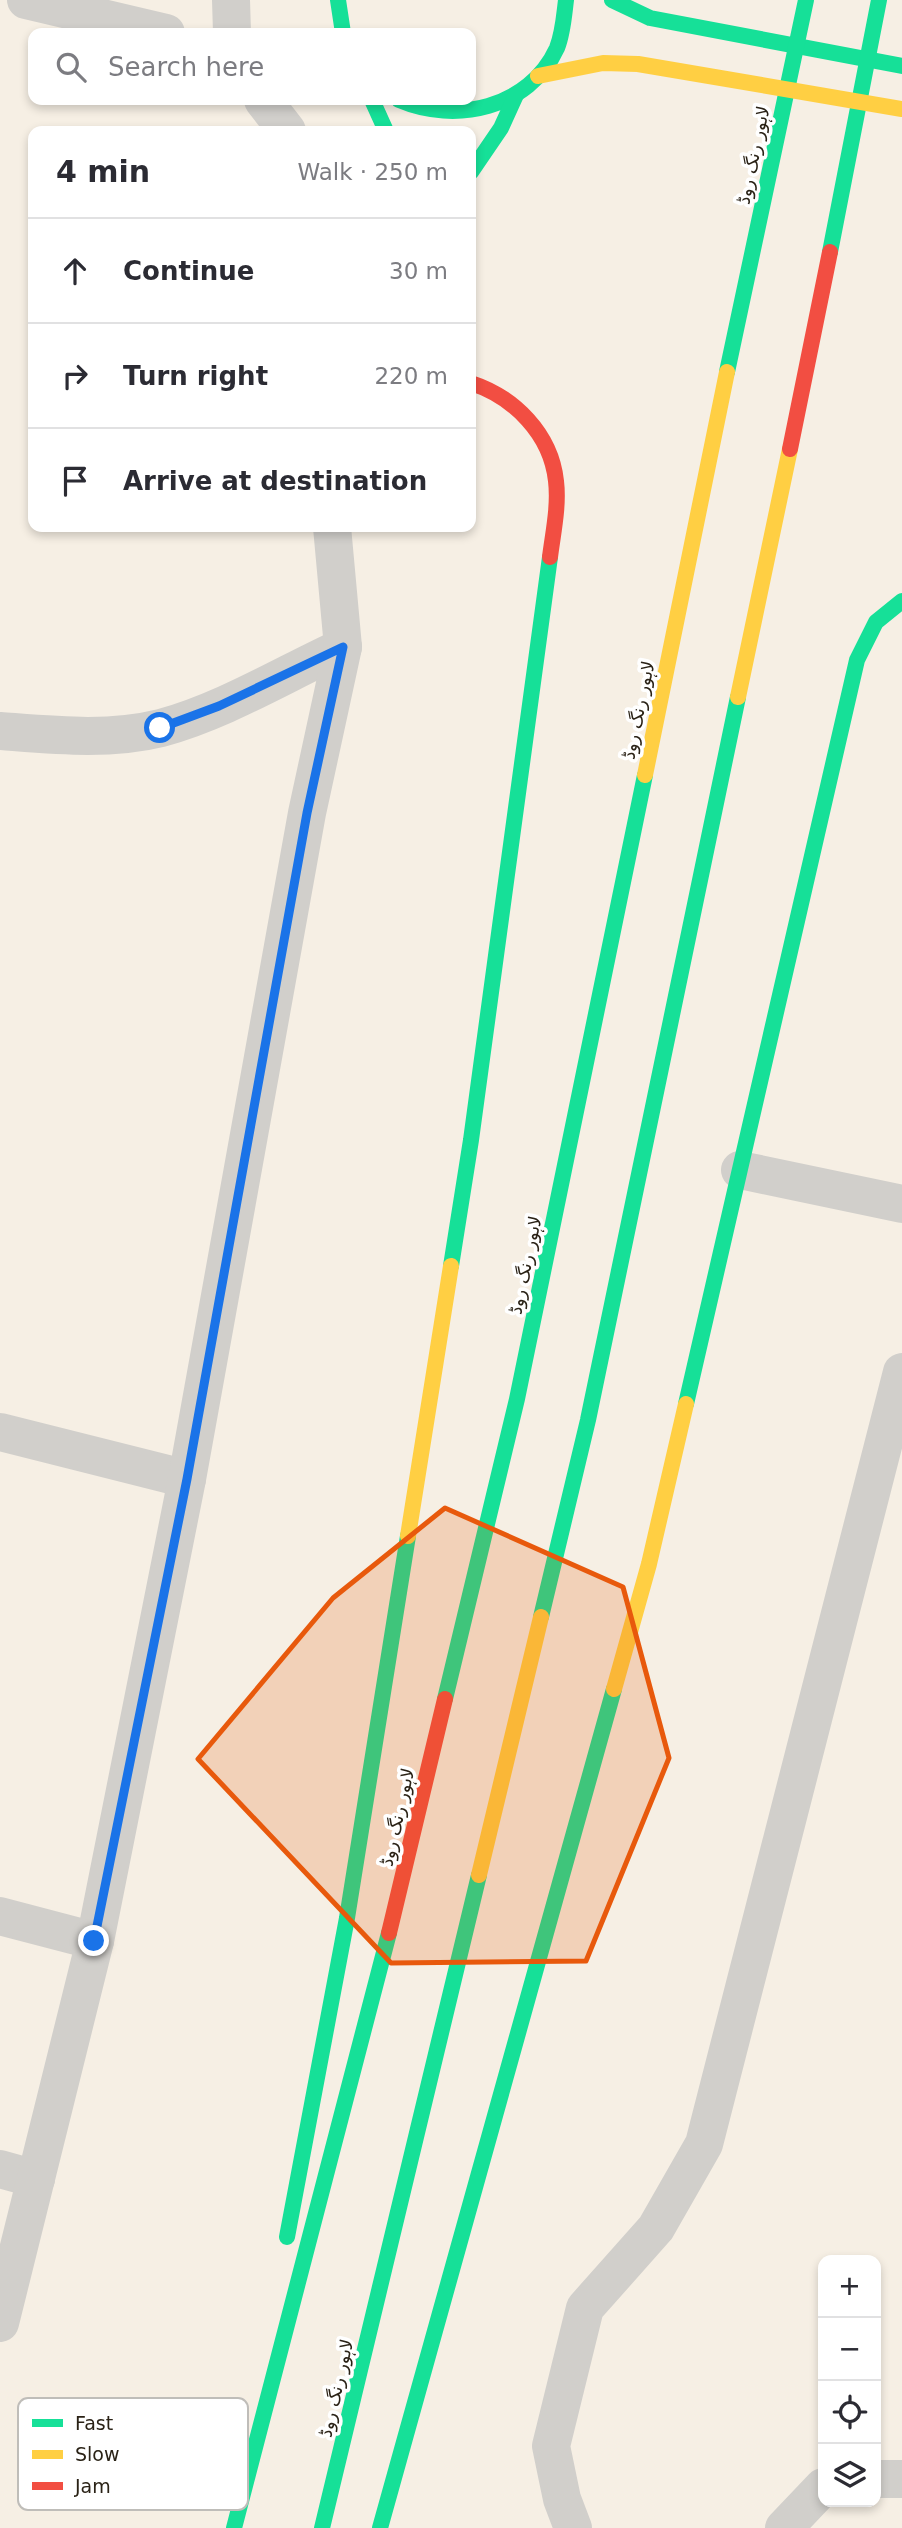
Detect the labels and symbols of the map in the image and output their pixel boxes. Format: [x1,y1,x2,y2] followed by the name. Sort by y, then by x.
[732,104,776,207] street label: لاہور رنگ روڈ
[617,659,661,762] street label: لاہور رنگ روڈ
[144,712,175,743] route start
[504,1214,548,1317] street label: لاہور رنگ روڈ
[376,1766,420,1869] street label: لاہور رنگ روڈ
[78,1925,109,1956] route end
[315,2337,359,2440] street label: لاہور رنگ روڈ
[18,2398,248,2510] legend
[75,2412,113,2434] text: Fast
[75,2443,120,2465] text: Slow
[74,2475,111,2497] text: Jam

